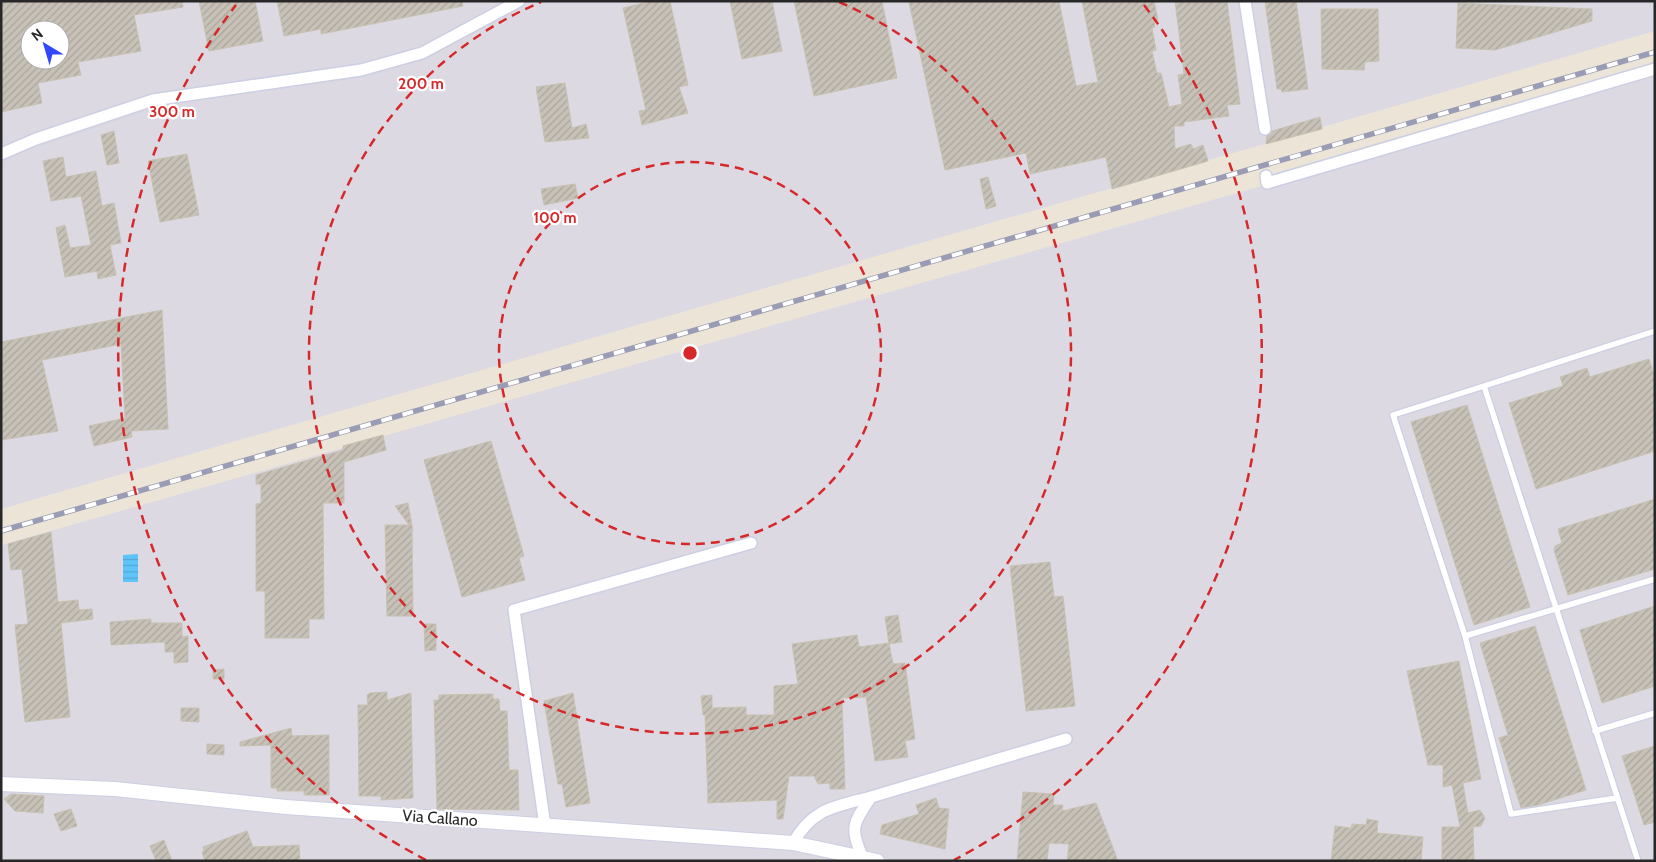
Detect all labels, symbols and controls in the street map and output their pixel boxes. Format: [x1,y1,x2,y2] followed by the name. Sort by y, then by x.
[20,20,70,70] north arrow
[28,25,46,45] text: N
[398,75,444,93] text: 200 m
[149,103,195,121] text: 300 m
[533,209,577,227] text: 100 m
[681,344,699,362] centre of rings
[402,806,479,830] street label: Via Callano

